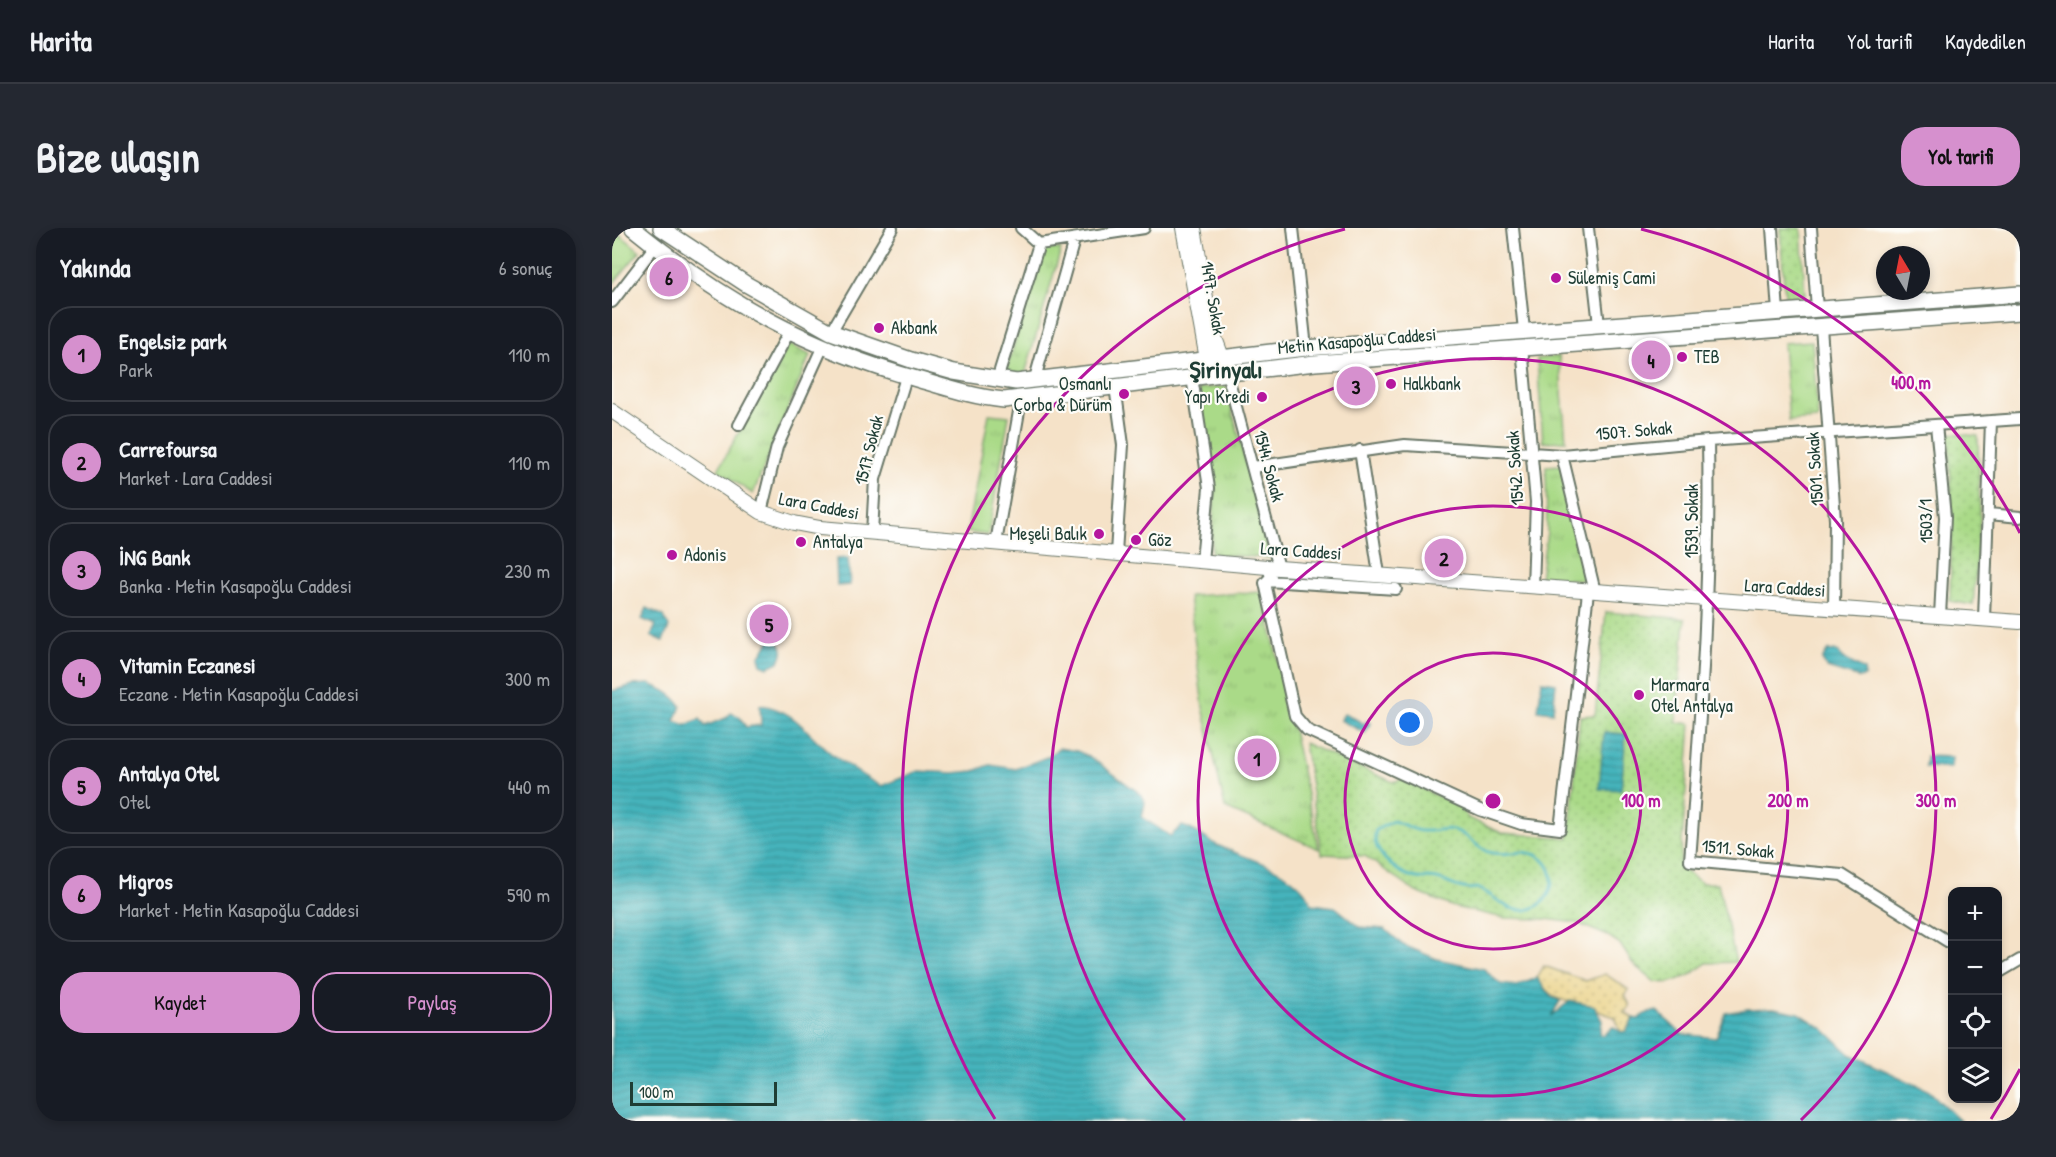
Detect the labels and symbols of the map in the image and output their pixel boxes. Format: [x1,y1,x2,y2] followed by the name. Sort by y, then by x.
[1876,246,1930,300] north arrow
[650,254,688,300] pin: 6
[1195,259,1232,337] street label: 1497. Sokak
[1568,265,1656,290] place label: Sülemiş Cami
[1549,271,1563,285] marker: Sülemiş Cami
[891,315,938,340] place label: Akbank
[872,321,886,335] marker: Akbank
[1277,321,1437,360] street label: Metin Kasapoğlu Caddesi
[1632,338,1670,382] pin: 4
[1694,344,1720,369] place label: TEB
[1675,350,1689,364] marker: TEB
[1189,353,1263,386] district label: Şirinyalı
[1336,364,1376,408] pin: 3
[1891,370,1931,395] text: 400 m
[1014,371,1112,417] place label: Osmanlı Çorba & Dürüm
[1403,371,1461,396] place label: Halkbank
[1384,377,1398,391] marker: Halkbank
[1185,384,1250,409] place label: Yapı Kredi
[1117,387,1131,401] marker: Osmanlı Çorba & Dürüm
[1255,390,1269,404] marker: Yapı Kredi
[848,412,889,487] street label: 1517 Sokak
[1595,415,1674,446] street label: 1507. Sokak
[1248,427,1291,505] street label: 1544. Sokak
[1499,429,1530,506] street label: 1542. Sokak
[1799,431,1830,507] street label: 1501. Sokak
[1679,483,1704,558] street label: 1539. Sokak
[777,486,861,526] street label: Lara Caddesi
[1913,499,1938,543] street label: 1503/1
[1010,521,1088,546] place label: Meşeli Balık
[1092,527,1106,541] marker: Meşeli Balık
[1148,527,1172,552] place label: Göz
[813,529,863,554] place label: Antalya
[1129,533,1143,547] marker: Göz
[794,535,808,549] marker: Antalya
[1260,535,1342,566] street label: Lara Caddesi
[1424,536,1464,580] pin: 2
[684,542,726,567] place label: Adonis
[665,548,679,562] marker: Adonis
[1744,572,1826,603] street label: Lara Caddesi
[750,602,788,646] pin: 5
[1651,672,1733,718] place label: Marmara Otel Antalya
[1632,688,1646,702] marker: Marmara Otel Antalya
[1395,708,1424,737] your location
[1238,736,1276,780] pin: 1
[1621,788,1661,813] text: 100 m
[1768,788,1808,813] text: 200 m
[1916,788,1956,813] text: 300 m
[1483,791,1503,811] centre of rings
[1701,833,1776,864] street label: 1511. Sokak
[630,1079,777,1106] scale bar

